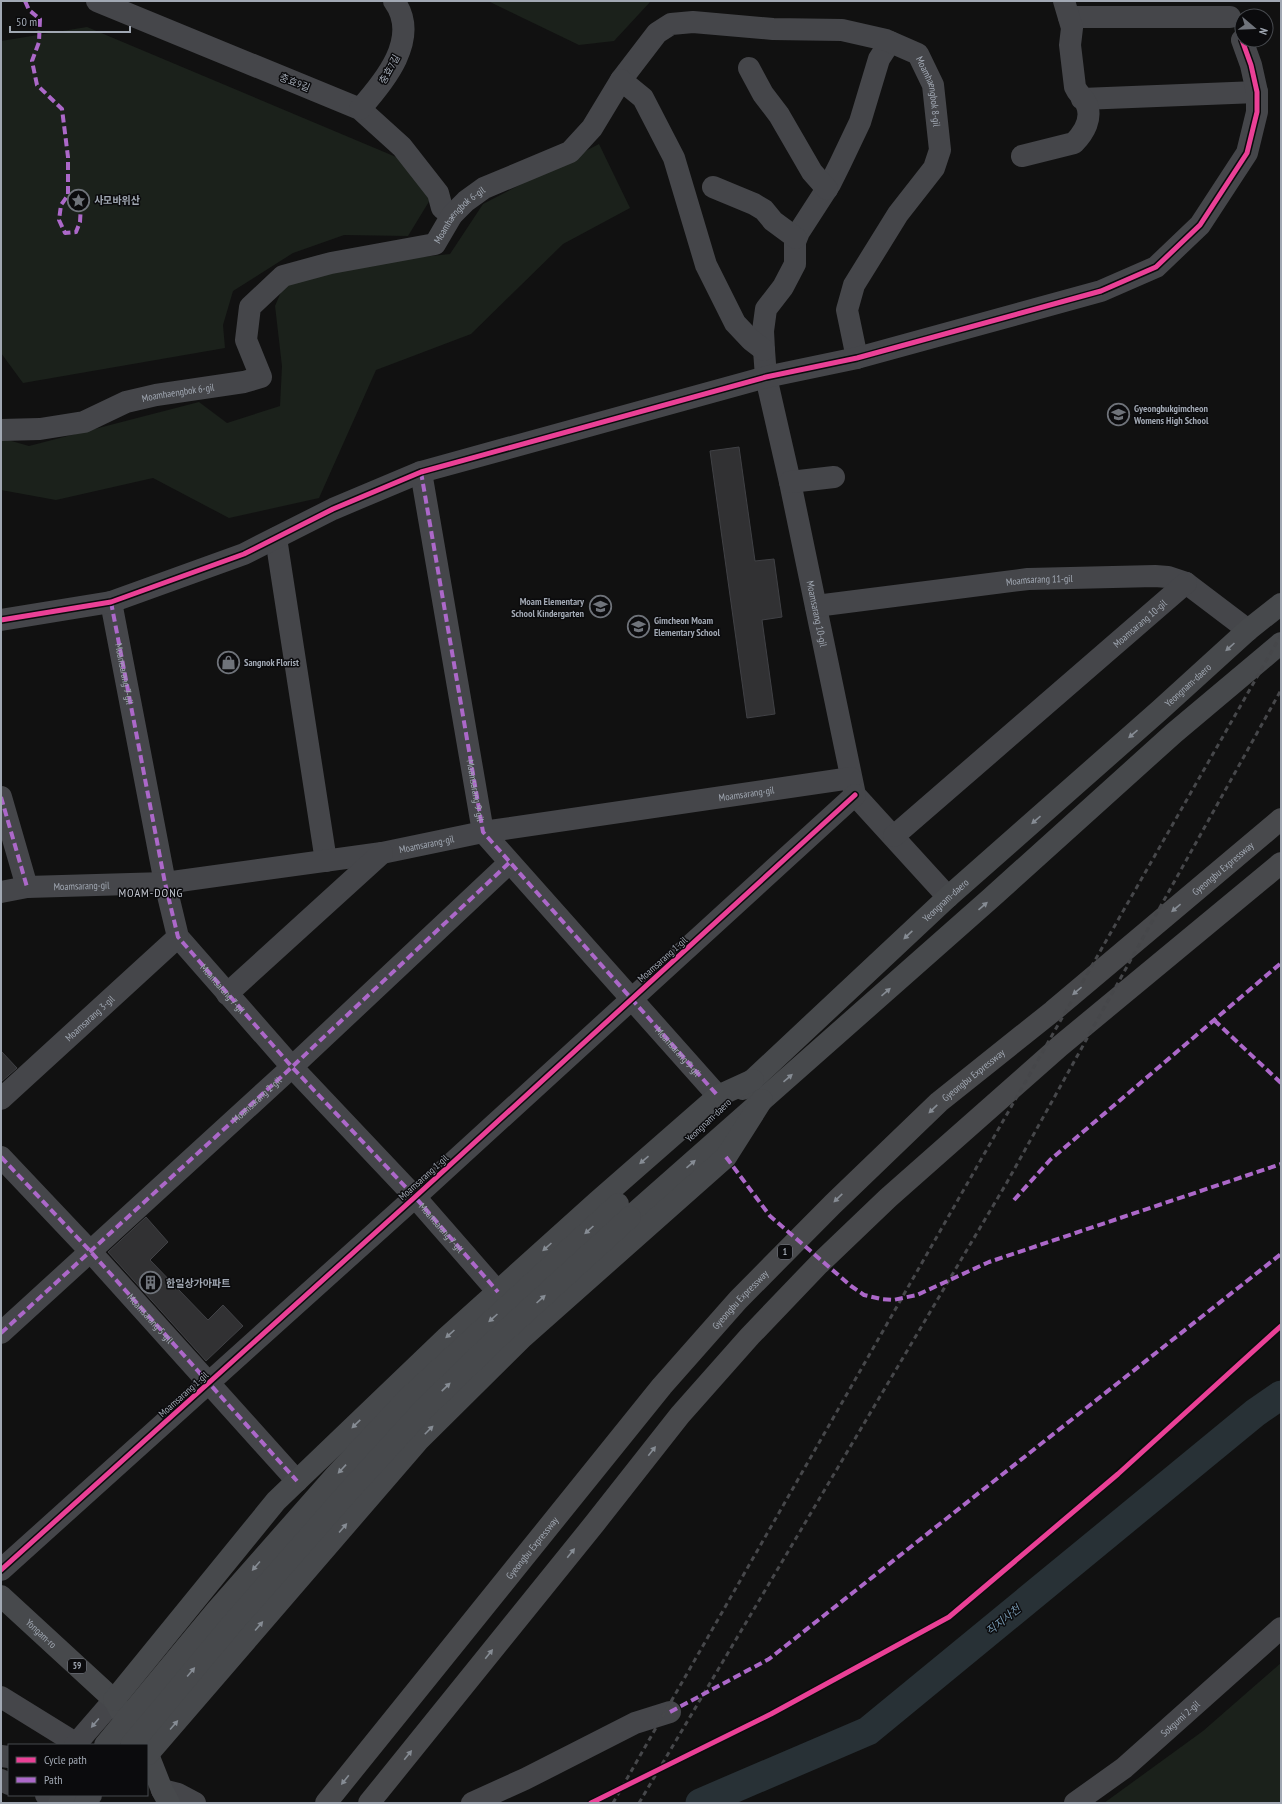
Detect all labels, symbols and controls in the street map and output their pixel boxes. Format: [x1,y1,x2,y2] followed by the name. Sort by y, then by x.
[10,8,130,34] scale bar
[1234,8,1274,48] north arrow
[16,14,37,29] text: 50 m
[1256,26,1271,36] text: N
[376,52,403,86] street label: 충효7길
[913,54,944,128] street label: Moamhaengbok 8-gil
[277,70,312,95] street label: 충효9길
[431,183,488,246] street label: Moamhaengbok 6-gil
[66,187,92,213] place icon: 사모바위산
[94,194,140,207] place label: 사모바위산
[141,380,216,405] street label: Moamhaengbok 6-gil
[1105,401,1131,427] school or university icon: Gyeongbukgimcheon Womens High School
[1133,402,1209,427] place label: Gyeongbukgimcheon Womens High School
[1005,572,1074,589] street label: Moamsarang 11-gil
[804,580,830,648] street label: Moamsarang 10-gil
[587,594,613,620] school or university icon: Moam Elementary School Kindergarten
[511,595,585,620] place label: Moam Elementary School Kindergarten
[1110,596,1170,650] street label: Moamsarang 10-gil
[625,613,651,639] school or university icon: Gimcheon Moam Elementary School
[654,614,720,639] place label: Gimcheon Moam Elementary School
[112,642,137,706] street label: Moamsarang 7-gil
[1225,642,1235,652] one-way arrow
[216,649,242,675] shop icon: Sangnok Florist
[244,656,299,669] place label: Sangnok Florist
[1162,661,1214,710] street label: Yeongnam-daero
[1128,730,1139,739] one-way arrow
[464,759,487,823] street label: Moamsarang 9-gil
[718,783,776,804] street label: Moamsarang-gil
[1031,815,1040,824] one-way arrow
[398,832,456,856] street label: Moamsarang-gil
[1189,839,1257,898] street label: Gyeongbu Expressway
[920,876,972,925] street label: Yeongnam-daero
[53,879,110,893] street label: Moamsarang-gil
[118,885,184,900] district label: MOAM-DONG
[978,901,988,910] one-way arrow
[1171,903,1181,912] one-way arrow
[903,930,913,940] one-way arrow
[635,933,690,985] street label: Moamsarang 1-gil
[197,961,248,1017] street label: Moamsarang 7-gil
[880,987,891,996] one-way arrow
[1071,987,1082,996] one-way arrow
[62,992,118,1044] street label: Moamsarang 3-gil
[652,1024,704,1080] street label: Moamsarang 9-gil
[939,1046,1008,1104] street label: Gyeongbu Expressway
[783,1073,793,1082] one-way arrow
[229,1074,285,1126] street label: Moamsarang 2-gil
[683,1096,734,1145] street label: Yeongnam-daero
[928,1104,937,1113] one-way arrow
[396,1151,451,1203] street label: Moamsarang 1-gil
[638,1156,649,1165] one-way arrow
[686,1159,696,1168] one-way arrow
[833,1194,843,1203] one-way arrow
[416,1200,467,1256] street label: Moamsarang 7-gil
[584,1225,594,1235] one-way arrow
[542,1242,551,1251] one-way arrow
[778,1245,792,1259] road number: 1
[709,1267,771,1332] street label: Gyeongbu Expressway
[138,1270,164,1296] building icon: 한일상가아파트
[166,1277,230,1290] place label: 한일상가아파트
[124,1291,176,1347] street label: Moamsarang 5-gil
[536,1294,546,1303] one-way arrow
[488,1313,498,1323] one-way arrow
[445,1330,456,1339] one-way arrow
[156,1368,211,1420] street label: Moamsarang 1-gil
[441,1383,451,1392] one-way arrow
[351,1419,361,1429] one-way arrow
[424,1425,434,1435] one-way arrow
[647,1445,656,1456] one-way arrow
[337,1464,346,1474] one-way arrow
[503,1514,561,1582] street label: Gyeongbu Expressway
[339,1522,348,1533] one-way arrow
[567,1547,576,1558] one-way arrow
[251,1561,260,1572] one-way arrow
[983,1601,1025,1638] water label: 직지사천
[23,1616,59,1651] street label: Yongam-ro
[254,1621,263,1632] one-way arrow
[485,1649,494,1659] one-way arrow
[68,1659,86,1673] road number: 59
[187,1667,196,1677] one-way arrow
[1158,1697,1203,1739] street label: Sokgumi 2-gil
[90,1718,99,1728] one-way arrow
[169,1719,178,1730] one-way arrow
[8,1744,148,1796] legend
[403,1750,412,1761] one-way arrow
[44,1752,87,1767] text: Cycle path
[44,1772,62,1787] text: Path
[340,1775,349,1786] one-way arrow

